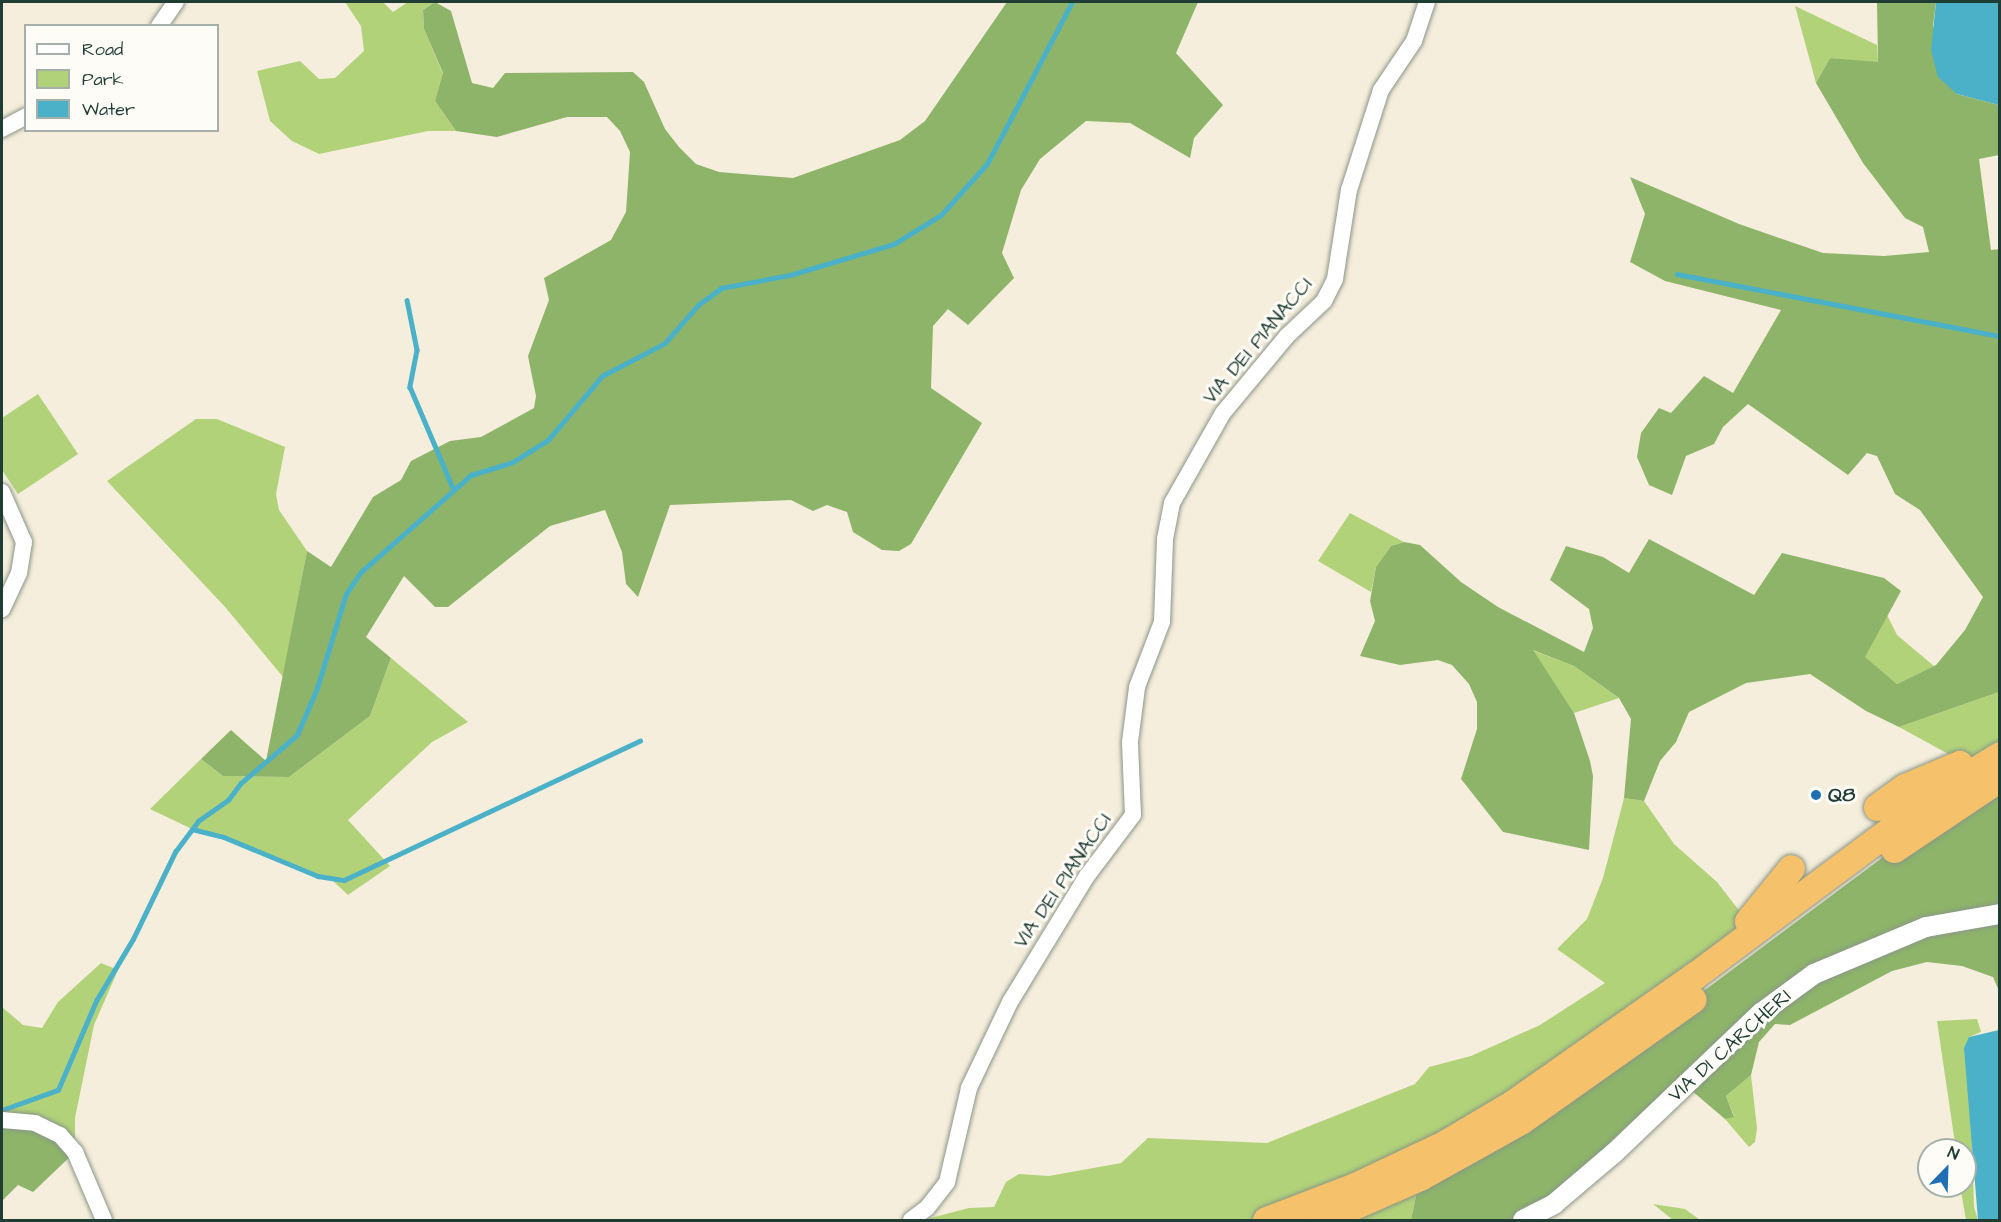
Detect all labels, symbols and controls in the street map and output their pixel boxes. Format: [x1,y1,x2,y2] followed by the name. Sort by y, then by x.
[24,24,219,132] legend
[82,37,123,62] text: Road
[82,67,124,92] text: Park
[82,97,135,122] text: Water
[1198,273,1318,409] street label: VIA DEI PIANACCI
[1828,783,1855,807] place label: Q8
[1809,788,1823,802] marker: Q8
[1009,809,1117,953] street label: VIA DEI PIANACCI
[1664,985,1796,1107] street label: VIA DI CARCHERI
[1917,1138,1977,1198] north arrow
[1944,1141,1962,1165] text: N

